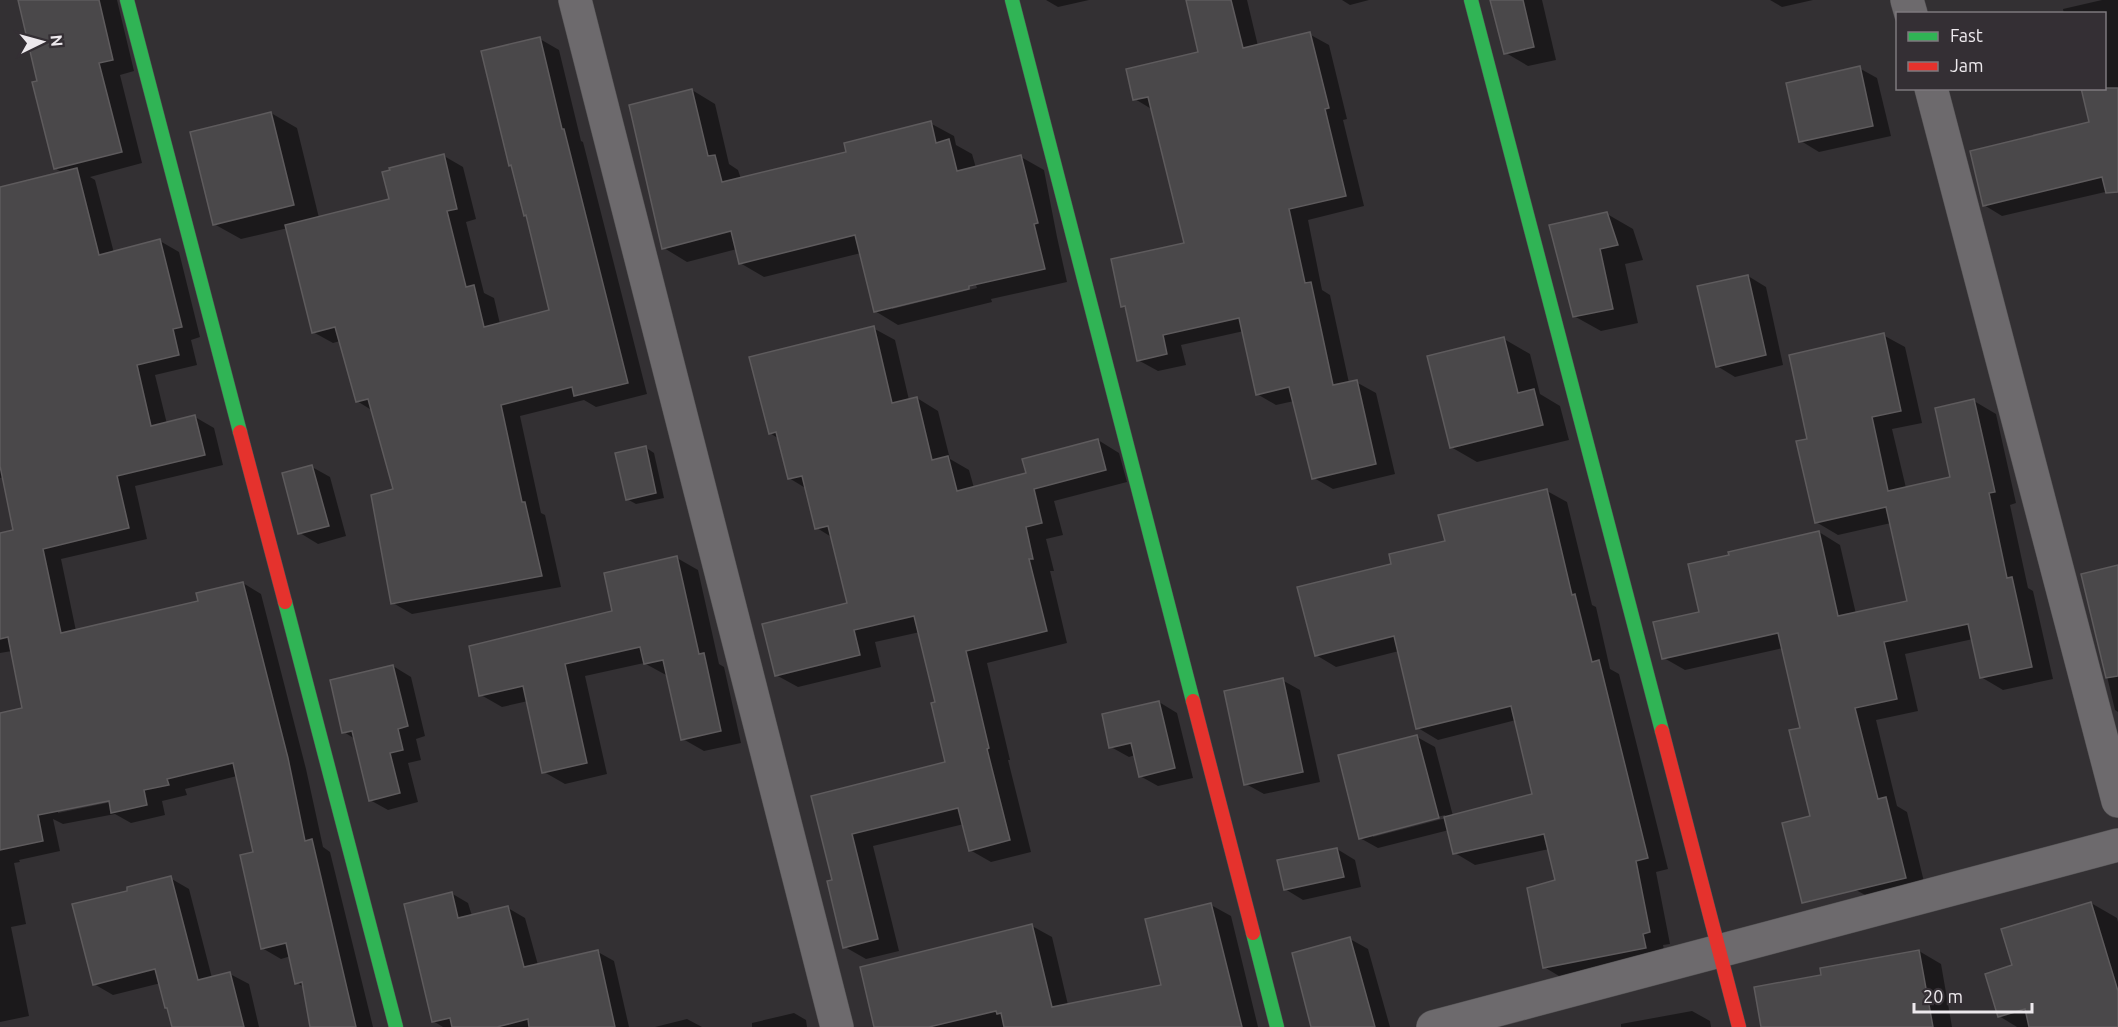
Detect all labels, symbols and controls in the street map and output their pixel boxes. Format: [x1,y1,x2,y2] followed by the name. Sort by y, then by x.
[12,12,72,72] north arrow
[1896,12,2106,90] legend
[1950,25,1983,45] text: Fast
[47,34,66,47] text: N
[1950,55,1984,75] text: Jam
[1914,976,2032,1014] scale bar
[1923,986,1963,1006] text: 20 m

